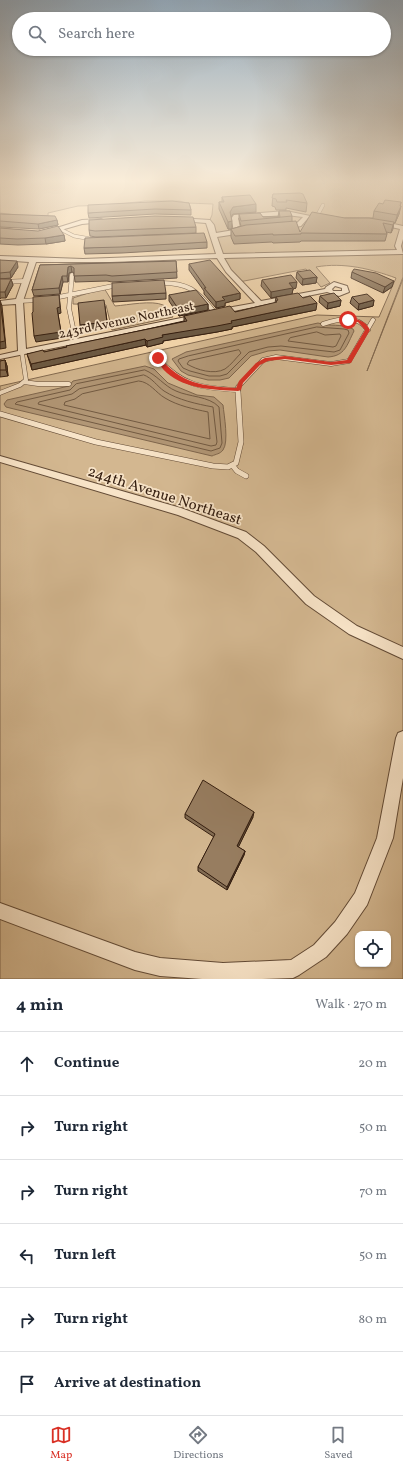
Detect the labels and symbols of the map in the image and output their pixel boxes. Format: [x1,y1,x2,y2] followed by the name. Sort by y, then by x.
[57,298,196,344] street label: 243rd Avenue Northeast
[339,311,357,329] route start
[149,349,167,367] route end
[85,462,244,531] street label: 244th Avenue Northeast

